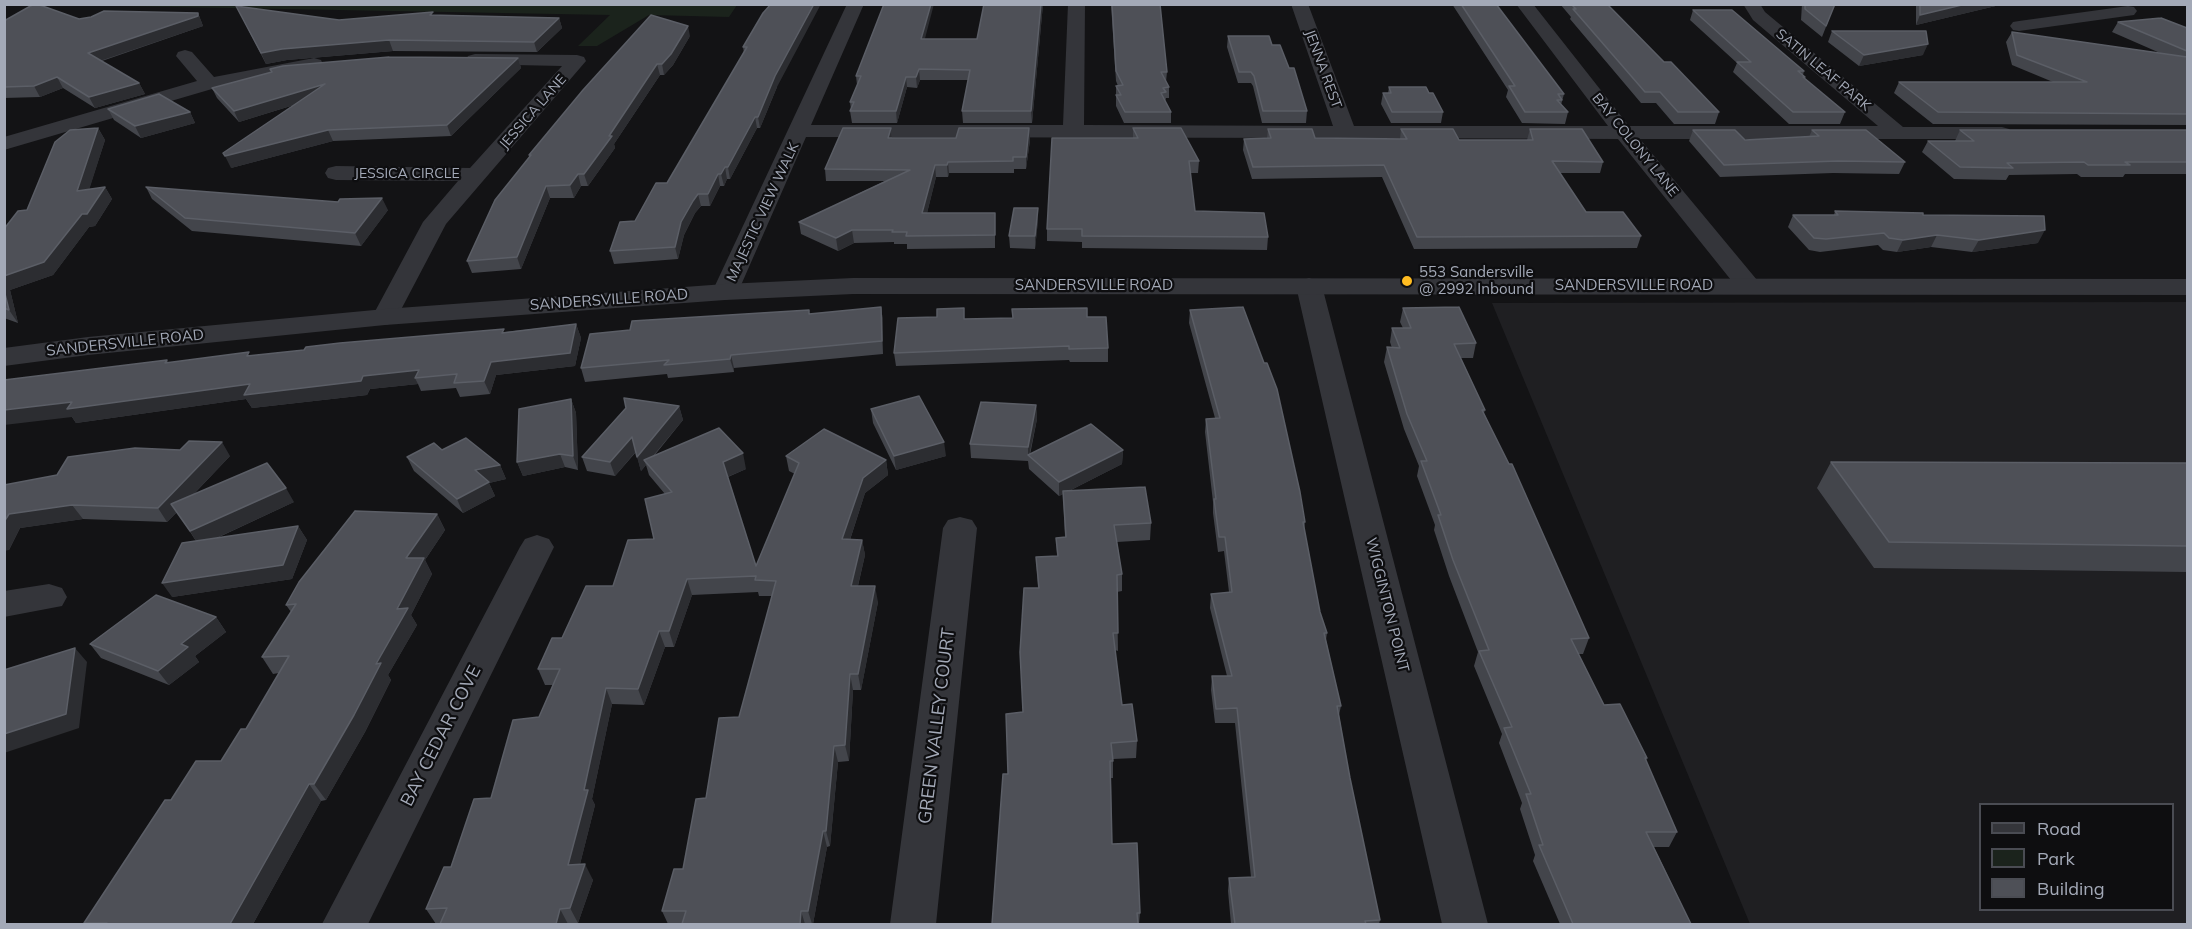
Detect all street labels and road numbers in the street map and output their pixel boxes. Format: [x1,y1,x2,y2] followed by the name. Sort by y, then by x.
[1772,25,1874,115] street label: SATIN LEAF PARK
[1301,27,1345,111] street label: JENNA REST
[496,71,570,153] street label: JESSICA LANE
[1588,90,1682,200] street label: BAY COLONY LANE
[723,140,803,284] street label: MAJESTIC VIEW WALK
[354,166,460,182] street label: JESSICA CIRCLE
[1015,276,1173,294] street label: SANDERSVILLE ROAD
[1555,276,1713,294] street label: SANDERSVILLE ROAD
[529,285,689,315] street label: SANDERSVILLE ROAD
[45,326,205,360] street label: SANDERSVILLE ROAD
[1362,536,1412,674] street label: WIGGINTON POINT
[914,627,960,825] street label: GREEN VALLEY COURT
[396,662,486,810] street label: BAY CEDAR COVE

